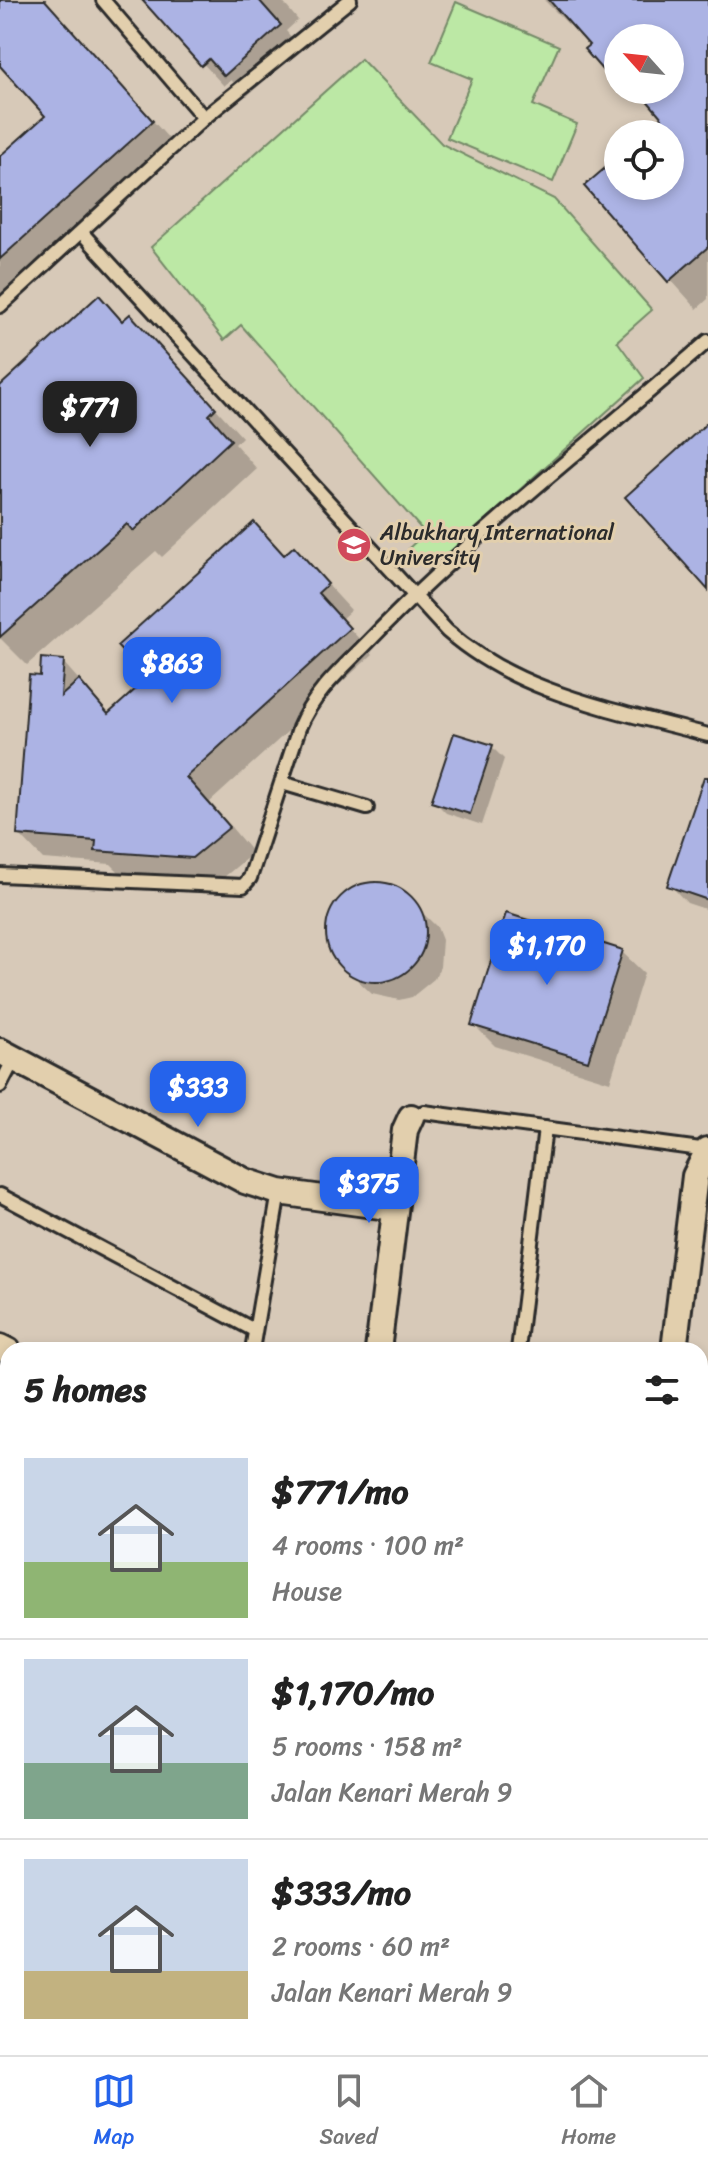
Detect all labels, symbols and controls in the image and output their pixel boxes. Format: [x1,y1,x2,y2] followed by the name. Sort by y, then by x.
[604,24,684,104] north arrow
[604,24,684,200] map controls
[604,120,684,200] button: locate
[43,381,137,449] pin: $771
[61,384,119,430] text: $771
[379,513,615,577] place label: Albukhary International University
[335,526,373,564] school or university icon: Albukhary International University
[125,637,219,705] pin: $863
[141,640,203,686] text: $863
[482,919,612,987] pin: $1,170
[508,922,586,968] text: $1,170
[151,1061,245,1129] pin: $333
[168,1064,228,1110] text: $333
[322,1157,416,1225] pin: $375
[338,1160,400,1206] text: $375
[24,1360,146,1420] text: 5 homes
[640,1368,684,1412] icon: filters
[272,1462,409,1522] text: $771/mo
[88,1490,184,1586] icon: home
[272,1522,464,1568] text: 4 rooms · 100 m²
[272,1568,342,1614] text: House
[272,1663,434,1723] text: $1,170/mo
[88,1691,184,1787] icon: home
[272,1723,463,1769] text: 5 rooms · 158 m²
[272,1769,512,1815] text: Jalan Kenari Merah 9
[272,1863,411,1923] text: $333/mo
[88,1891,184,1987] icon: home
[272,1923,450,1969] text: 2 rooms · 60 m²
[272,1969,512,2015] text: Jalan Kenari Merah 9
[92,2069,136,2156] tab: Map
[320,2069,378,2156] tab: Saved
[561,2069,616,2156] tab: Home

